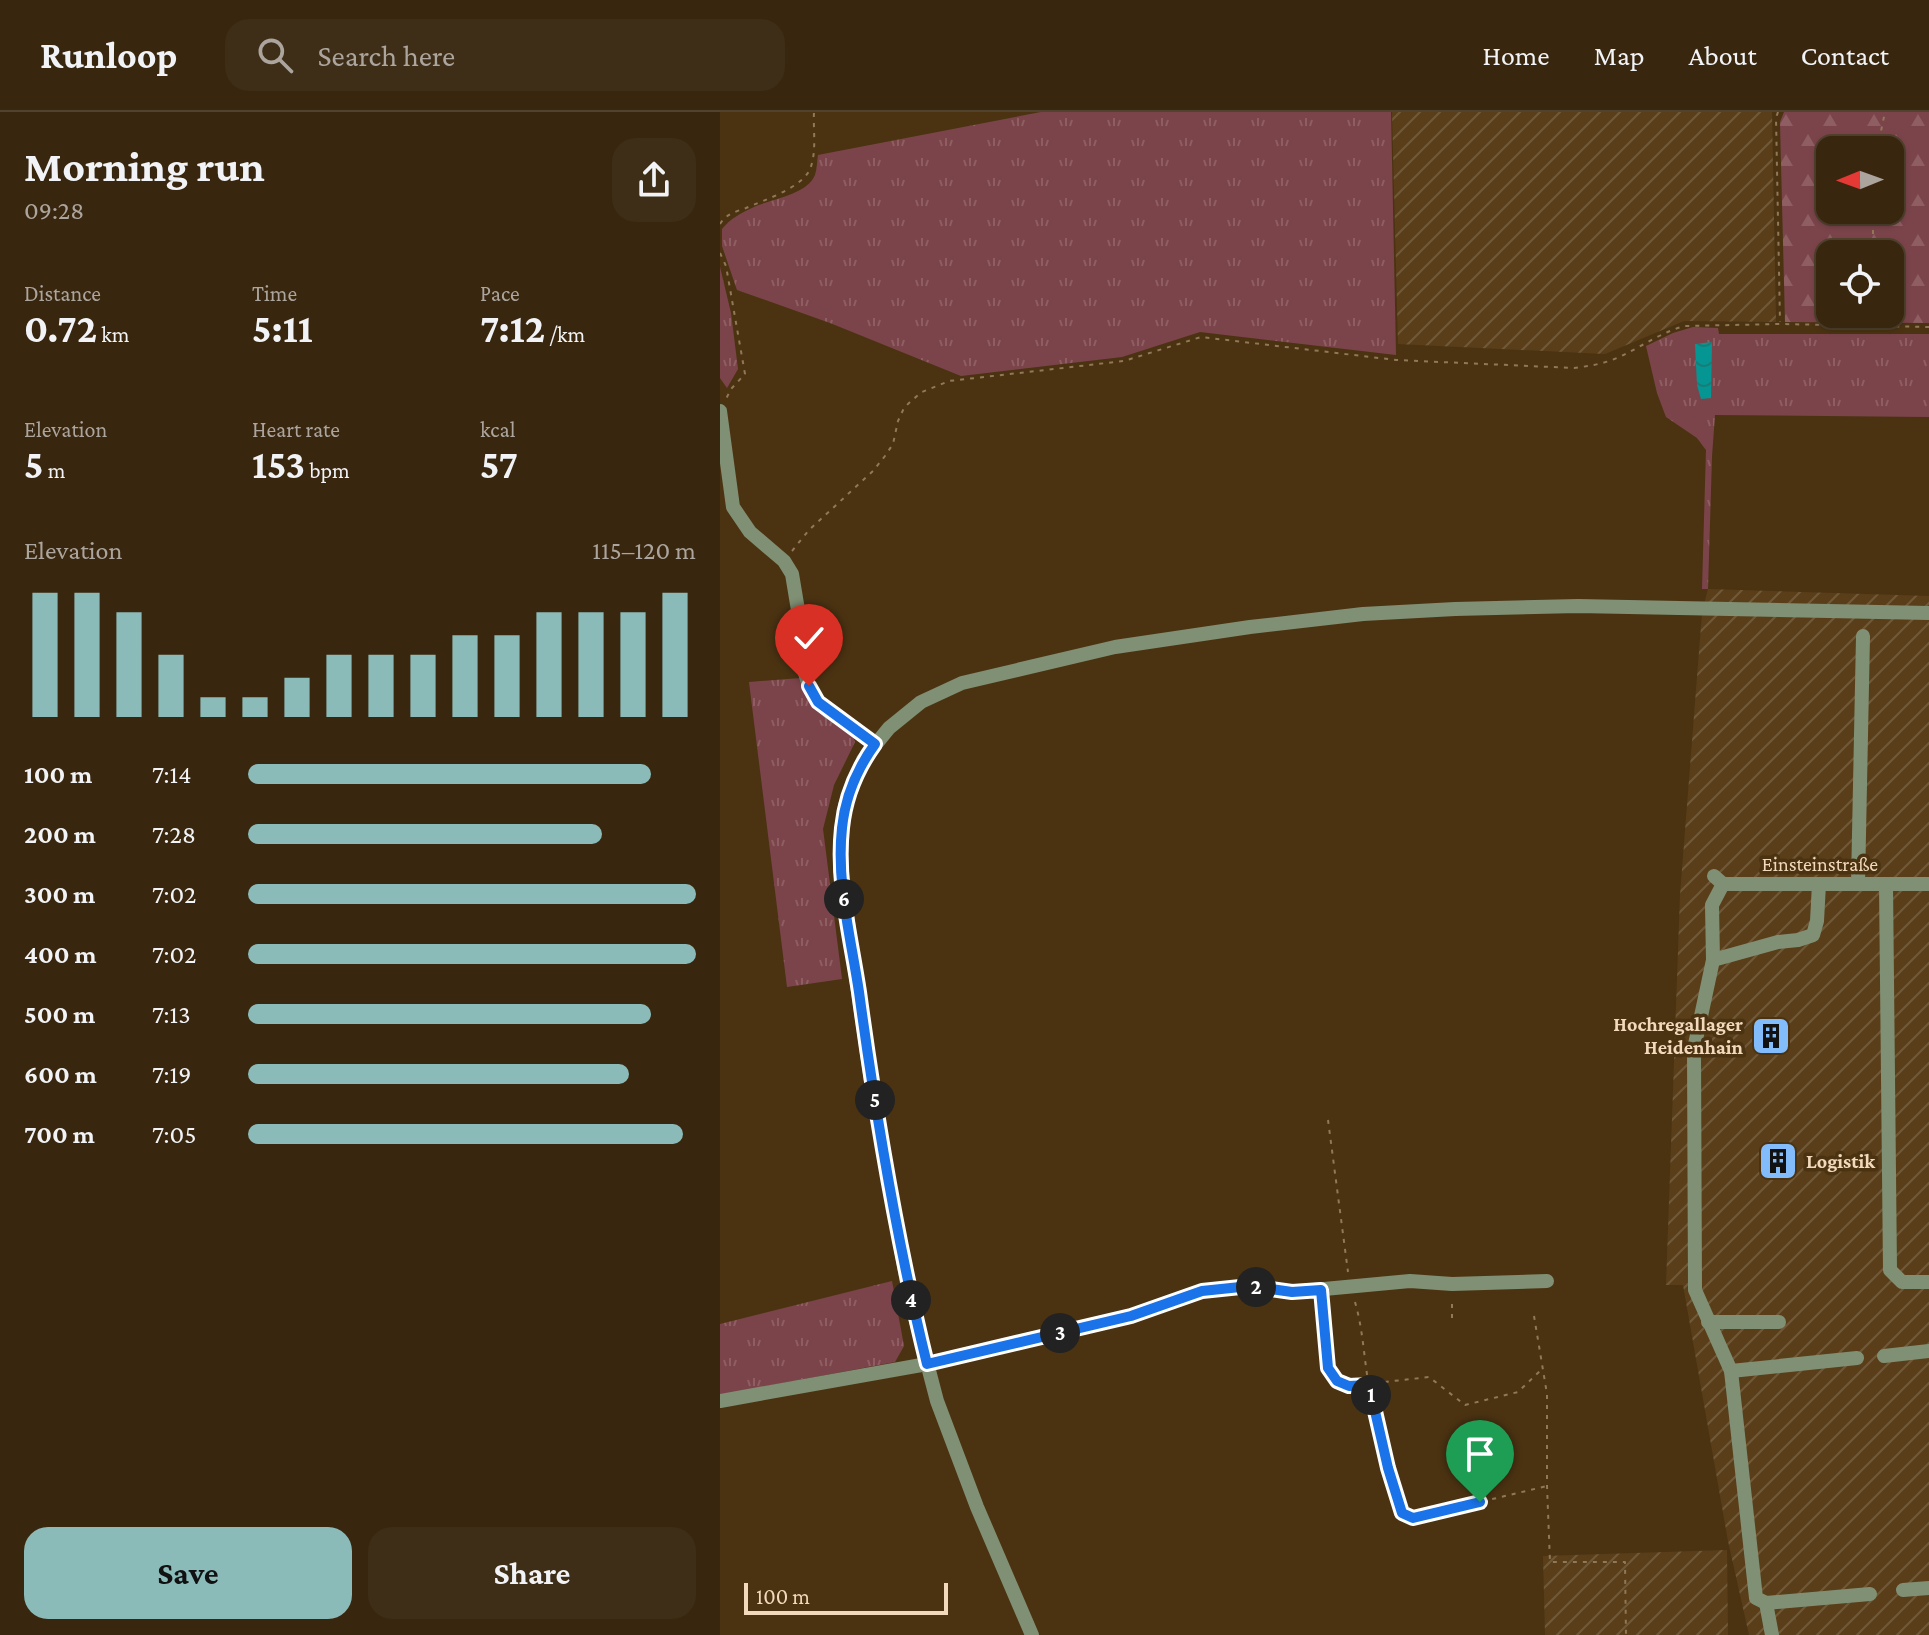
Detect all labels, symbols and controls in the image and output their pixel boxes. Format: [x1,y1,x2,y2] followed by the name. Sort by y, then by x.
[225,19,785,91] search box
[253,33,297,77] icon: search
[40,34,177,76] text: Runloop
[317,39,455,72] text: Search here
[1483,40,1550,71] text: Home
[1594,40,1645,71] text: Map
[1689,40,1757,71] text: About
[1801,40,1889,71] text: Contact
[1816,136,1904,224] north arrow
[1816,136,1904,328] map controls
[612,138,696,222] button: share
[24,142,265,190] text: Morning run
[24,196,84,225] text: 09:28
[1816,240,1904,328] button: locate
[24,281,101,306] text: Distance
[252,281,297,306] text: Time
[480,281,520,306] text: Pace
[24,306,97,351] text: 0.72
[252,306,313,351] text: 5:11
[480,306,545,351] text: 7:12
[97,322,129,347] text: km
[545,322,585,347] text: /km
[24,417,107,442] text: Elevation
[252,417,340,442] text: Heart rate
[480,417,515,442] text: kcal
[24,442,44,487] text: 5
[252,442,305,487] text: 153
[480,442,518,487] text: 57
[44,458,65,483] text: m
[305,458,350,483] text: bpm
[24,536,122,565] text: Elevation
[592,536,696,565] text: 115–120 m
[775,604,843,686] pin
[787,616,831,660] icon: check
[24,760,92,789] text: 100 m
[152,760,191,789] text: 7:14
[24,820,96,849] text: 200 m
[152,820,196,849] text: 7:28
[1762,853,1878,875] street label: Einsteinstraße
[824,879,864,919] pin: 6
[24,880,95,909] text: 300 m
[152,880,196,909] text: 7:02
[838,886,850,911] text: 6
[24,940,97,969] text: 400 m
[152,940,196,969] text: 7:02
[24,1000,95,1029] text: 500 m
[152,1000,191,1029] text: 7:13
[1613,1013,1744,1058] place label: Hochregallager Heidenhain
[1750,1015,1792,1057] building icon: Hochregallager Heidenhain
[24,1060,97,1089] text: 600 m
[152,1060,191,1089] text: 7:19
[855,1080,895,1120] pin: 5
[870,1087,880,1112] text: 5
[24,1120,95,1149] text: 700 m
[152,1120,197,1149] text: 7:05
[1757,1140,1799,1182] building icon: Logistik
[1806,1150,1876,1172] place label: Logistik
[1236,1267,1276,1307] pin: 2
[1250,1274,1262,1299] text: 2
[891,1280,931,1320] pin: 4
[905,1287,917,1312] text: 4
[1040,1313,1080,1353] pin: 3
[1055,1320,1065,1345] text: 3
[1351,1375,1391,1415] pin: 1
[1367,1382,1375,1407] text: 1
[1446,1420,1514,1502] pin
[1458,1432,1502,1476] icon: arrive
[24,1527,352,1619] button: Save
[368,1527,696,1619] button: Share
[744,1579,948,1615] scale bar
[756,1584,810,1609] text: 100 m

